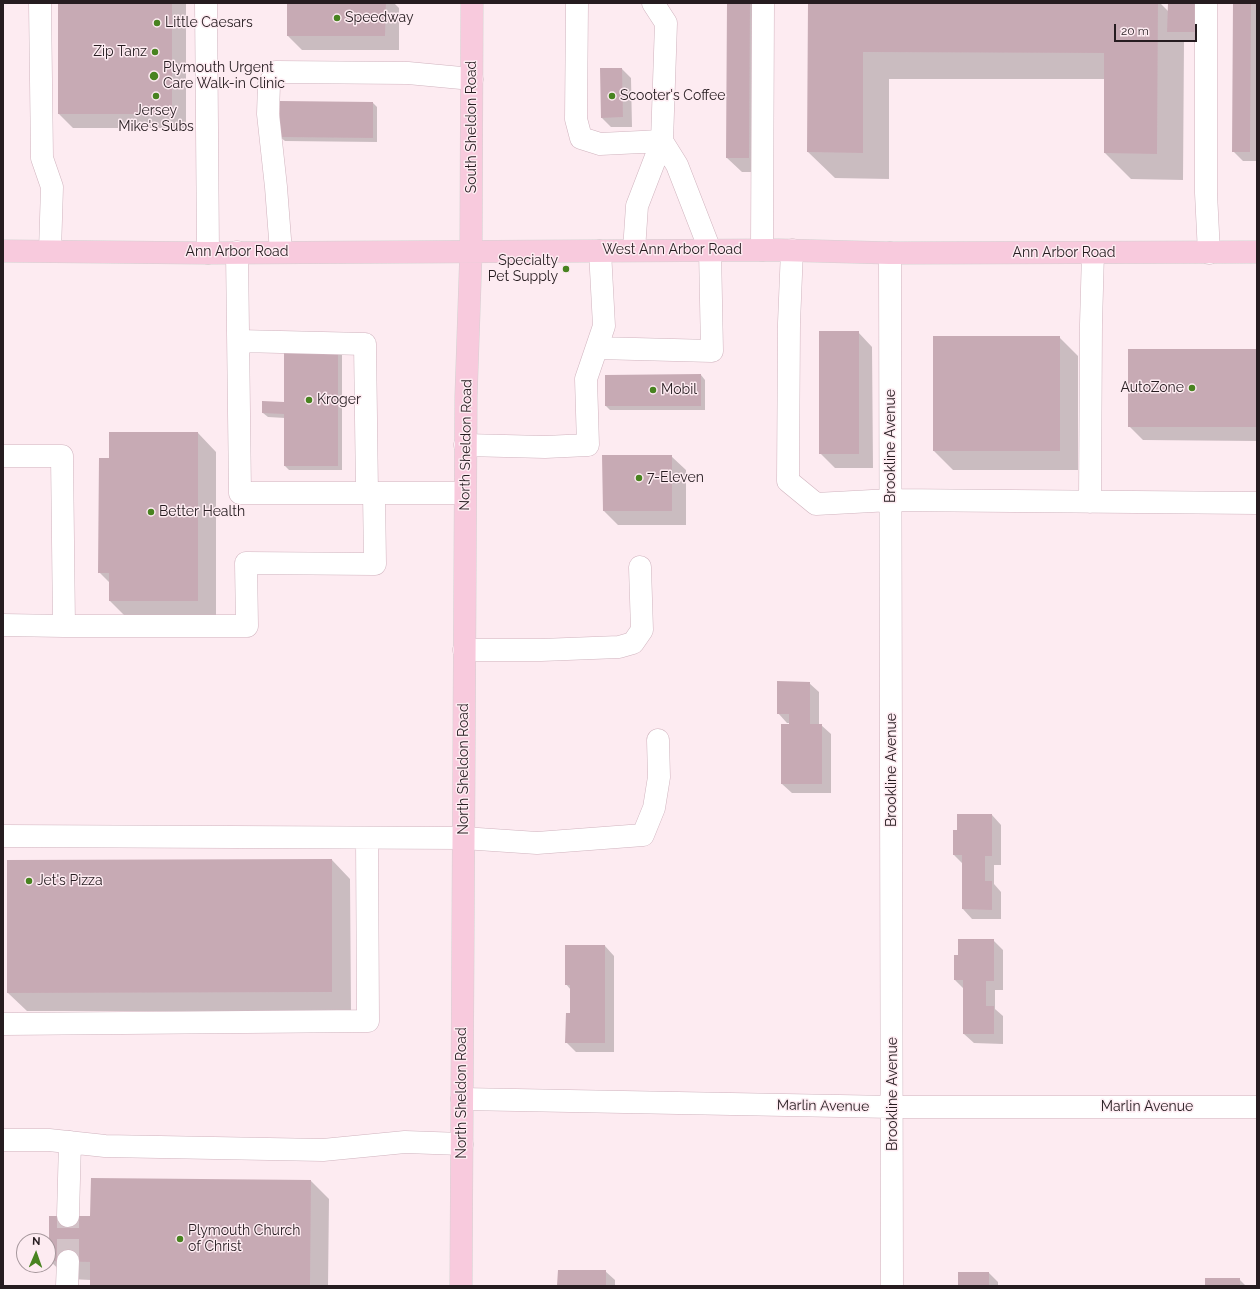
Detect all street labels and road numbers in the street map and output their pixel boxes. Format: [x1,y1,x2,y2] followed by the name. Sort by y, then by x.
[464,61,480,193] street label: South Sheldon Road
[602,242,742,258] street label: West Ann Arbor Road
[186,244,288,260] street label: Ann Arbor Road
[1013,245,1115,261] street label: Ann Arbor Road
[456,379,476,511] street label: North Sheldon Road
[883,389,899,503] street label: Brookline Avenue
[456,703,472,835] street label: North Sheldon Road
[884,713,900,827] street label: Brookline Avenue
[454,1027,470,1159] street label: North Sheldon Road
[885,1037,901,1151] street label: Brookline Avenue
[777,1097,869,1115] street label: Marlin Avenue
[1101,1099,1193,1115] street label: Marlin Avenue

